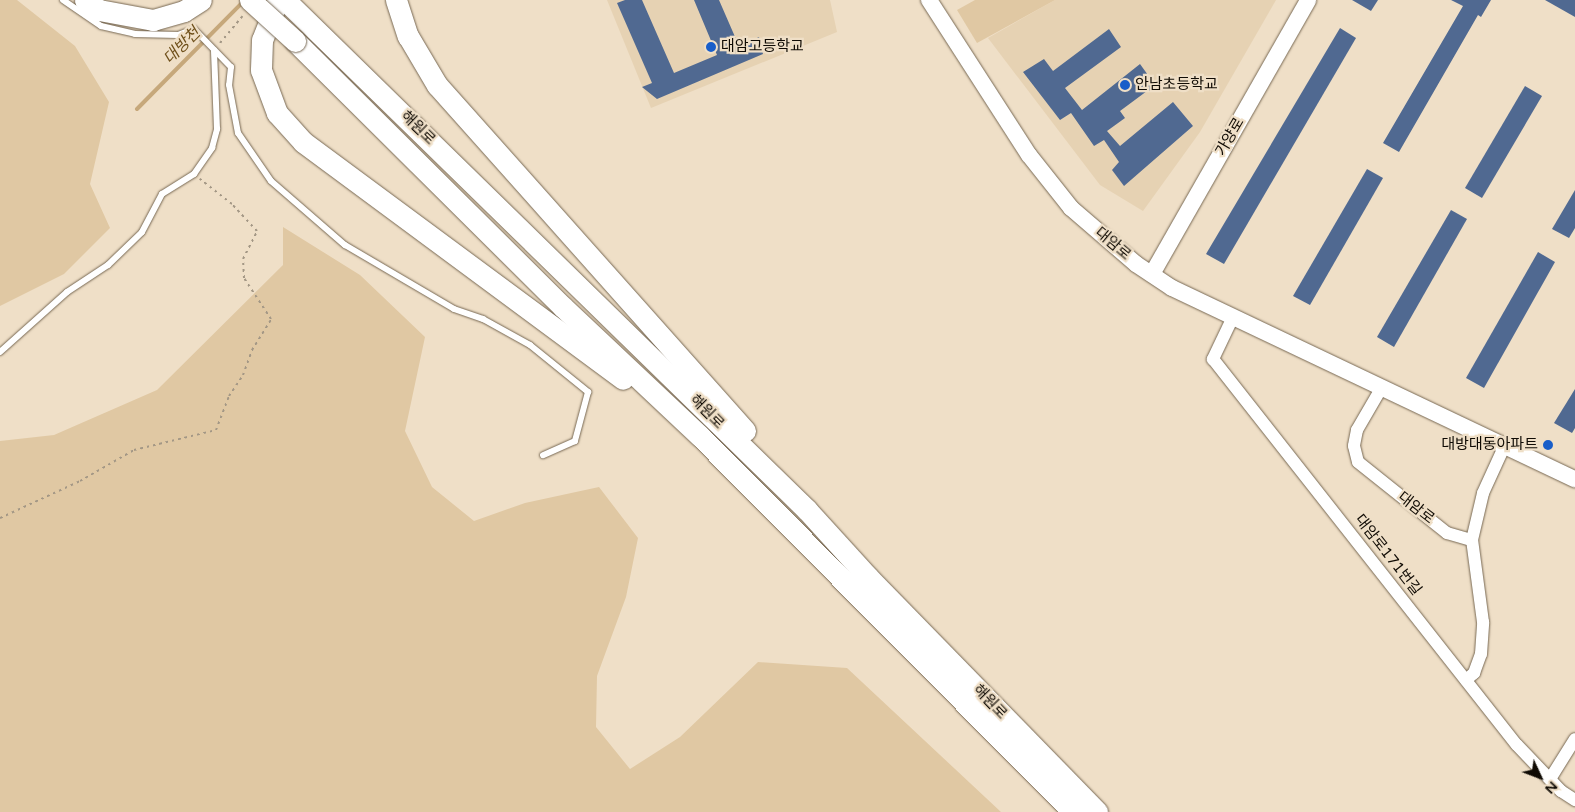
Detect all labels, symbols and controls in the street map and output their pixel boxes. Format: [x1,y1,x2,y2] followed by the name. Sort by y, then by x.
[160,24,204,68] water label: 대방천
[721,38,804,56] place label: 대암고등학교
[705,41,717,53] marker: 대암고등학교
[1135,76,1218,94] place label: 안남초등학교
[1119,79,1131,91] marker: 안남초등학교
[397,107,439,149] street label: 해원로
[1212,115,1248,159] street label: 가양로
[1091,224,1135,264] street label: 대암로
[686,391,728,433] street label: 해원로
[1441,436,1538,454] place label: 대방대동아파트
[1542,439,1554,451] marker: 대방대동아파트
[1394,488,1438,528] street label: 대암로
[1351,511,1425,599] street label: 대암로171번길
[969,681,1011,723] street label: 해원로
[1515,752,1565,802] north arrow
[1541,778,1561,797] text: N

